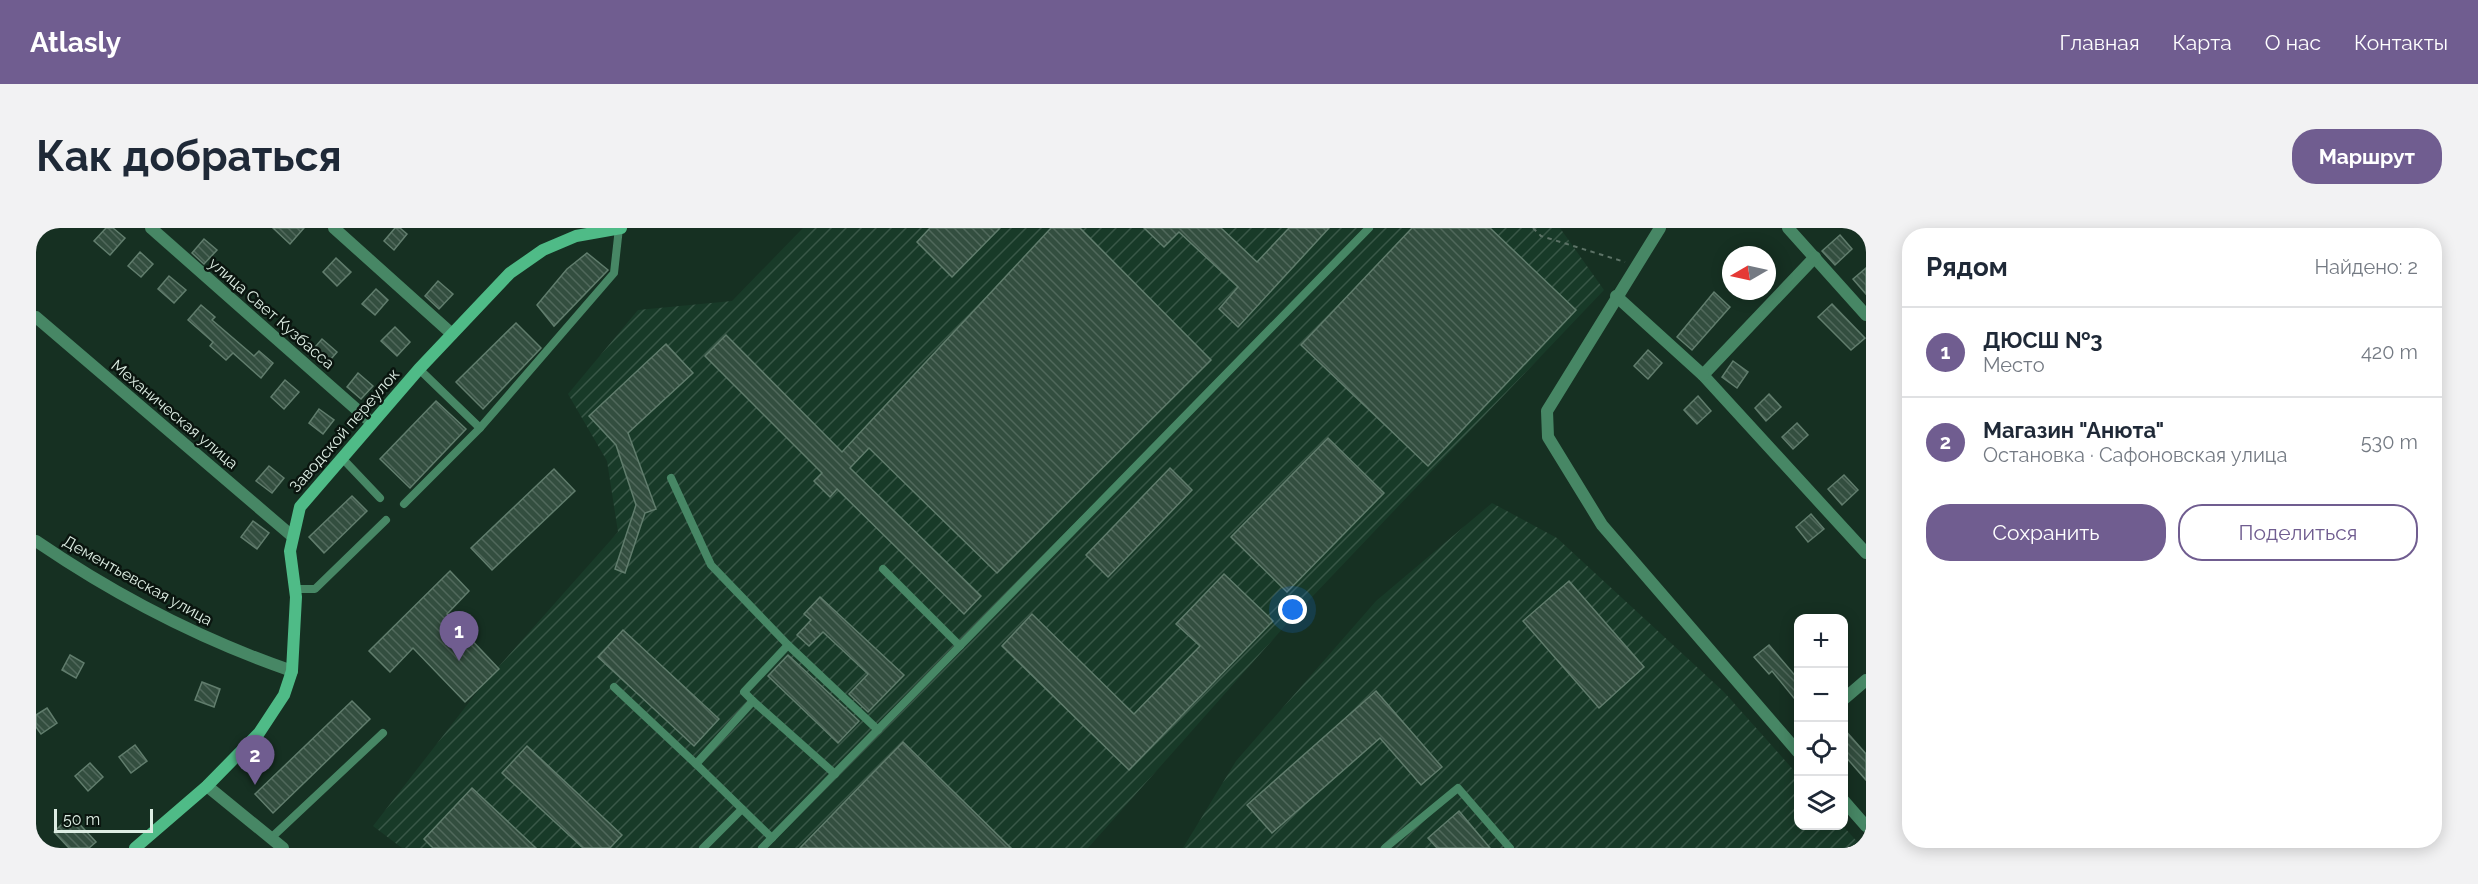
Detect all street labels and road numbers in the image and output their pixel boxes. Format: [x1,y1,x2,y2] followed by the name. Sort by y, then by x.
[205,254,338,373] street label: улица Свет Кузбасса
[107,356,242,473] street label: Механическая улица
[285,365,403,496] street label: Заводской переулок
[60,531,216,629] street label: Дементьевская улица

